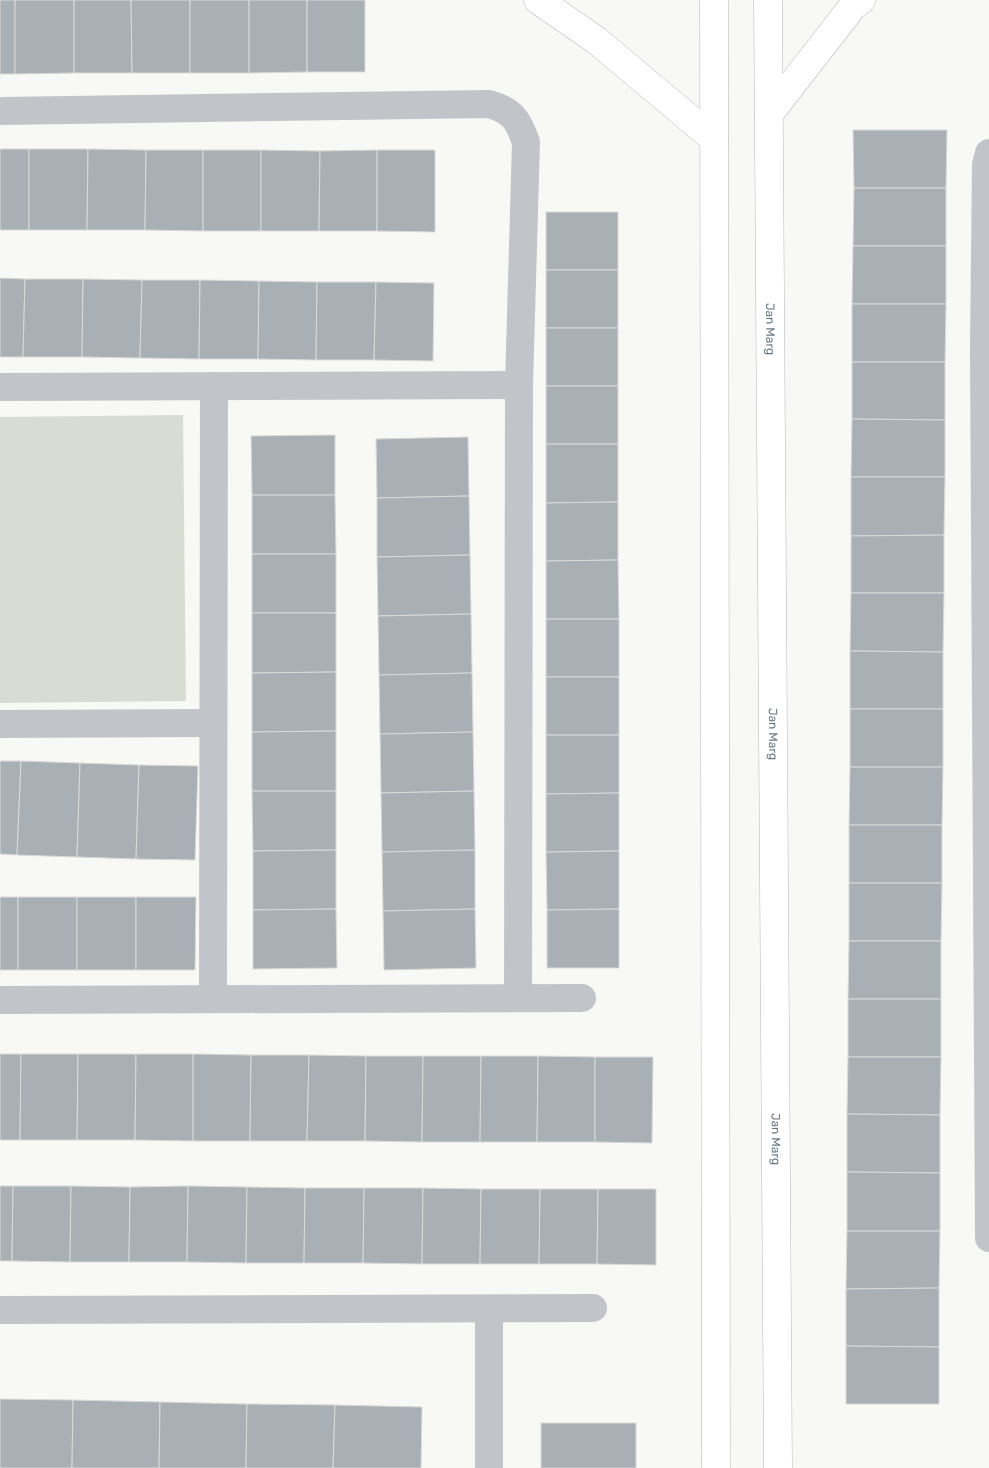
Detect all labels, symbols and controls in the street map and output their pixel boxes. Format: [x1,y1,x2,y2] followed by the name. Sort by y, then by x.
[763,303,777,355] street label: Jan Marg
[766,708,780,760] street label: Jan Marg
[769,1113,783,1165] street label: Jan Marg

